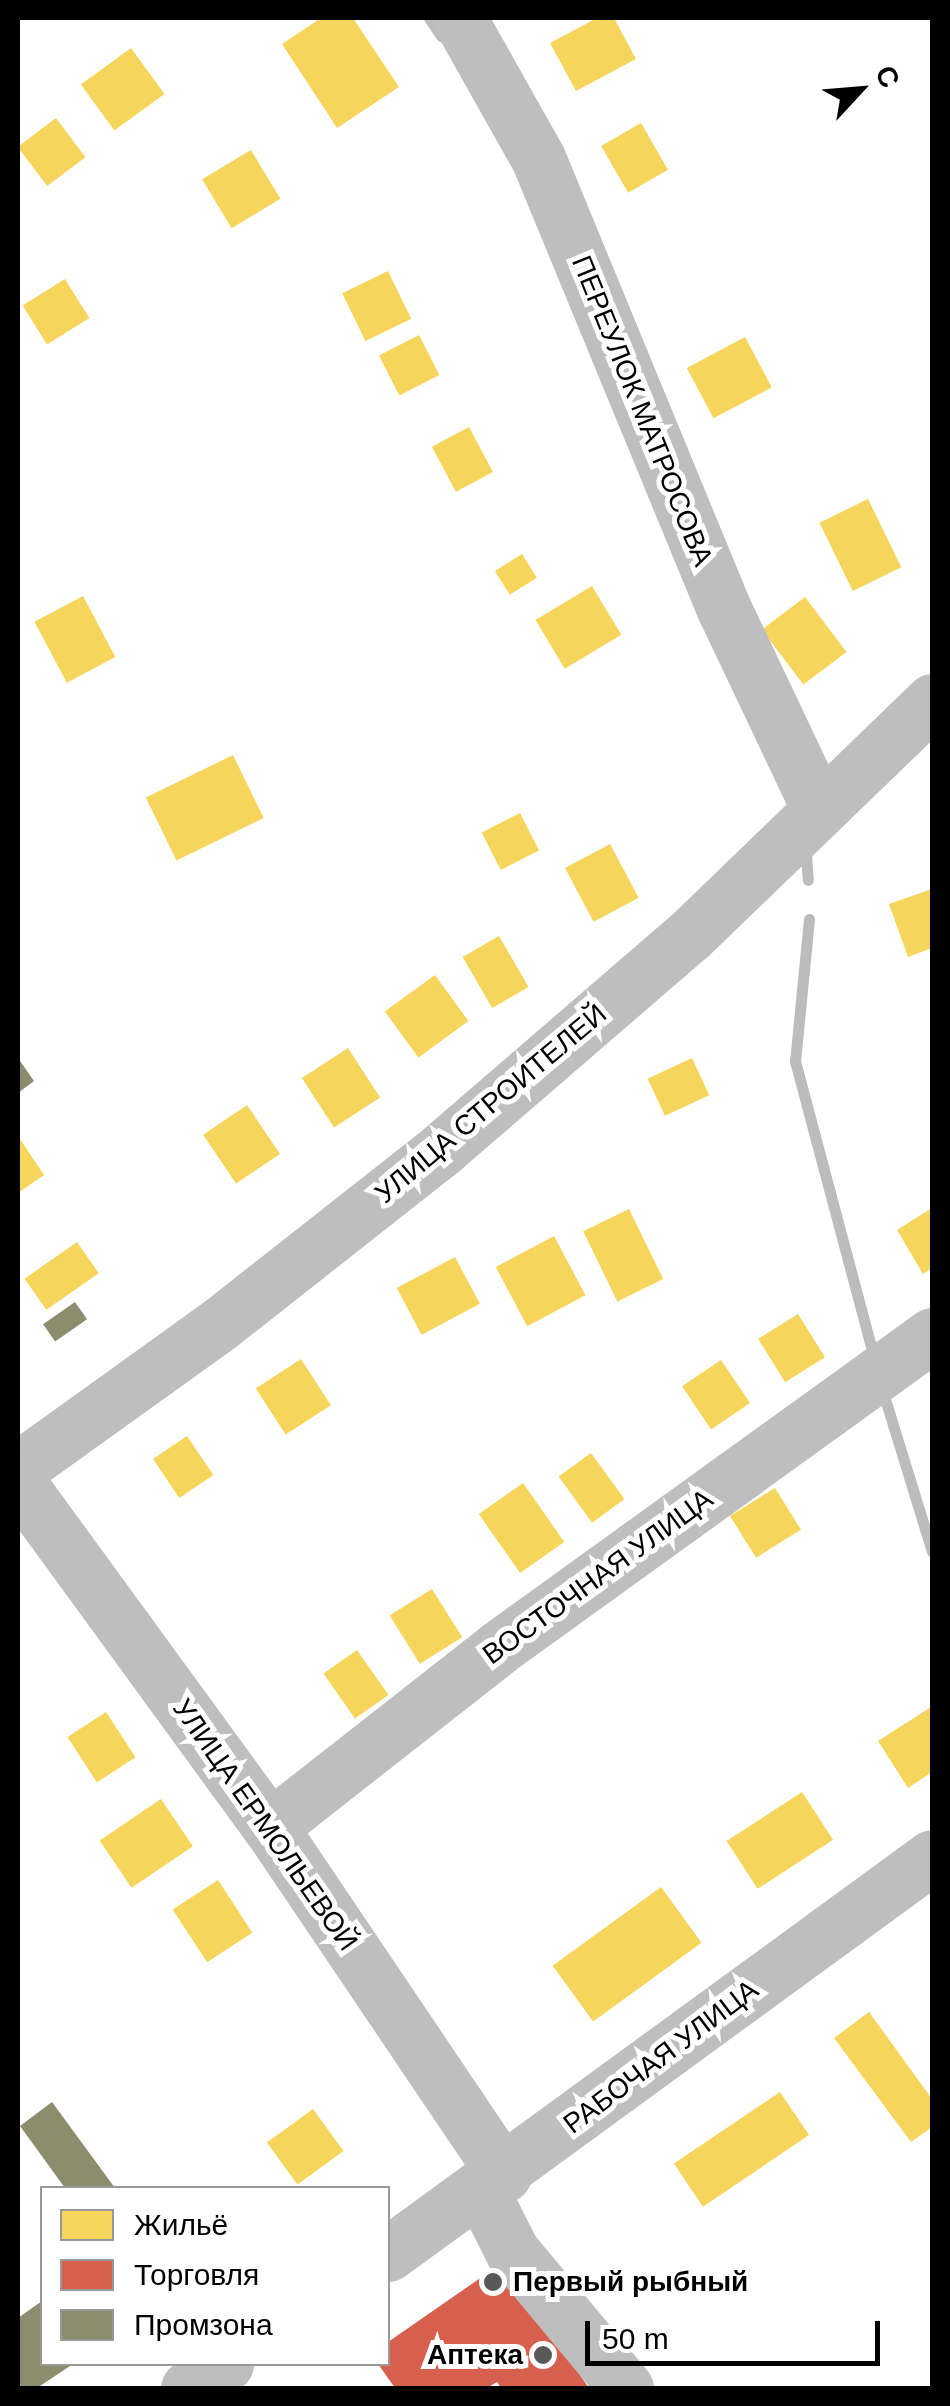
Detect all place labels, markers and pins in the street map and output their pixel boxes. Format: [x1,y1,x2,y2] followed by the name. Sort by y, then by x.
[513,2265,748,2299] place label: Первый рыбный
[482,2271,504,2293] marker: Первый рыбный
[427,2338,523,2372] place label: Аптека
[532,2344,554,2366] marker: Аптека

